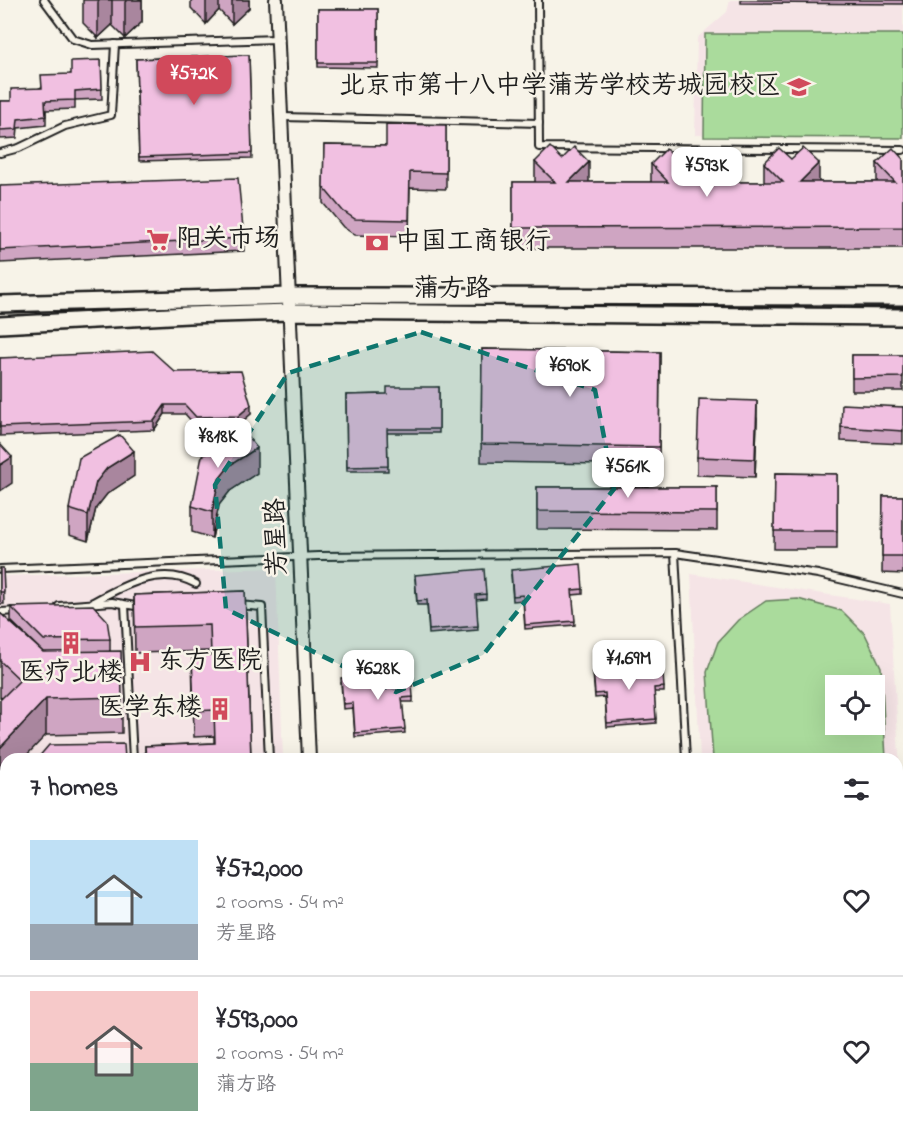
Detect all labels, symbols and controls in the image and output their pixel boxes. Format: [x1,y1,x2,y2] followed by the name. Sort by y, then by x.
[152,55,236,106] pin: ¥572K
[170,60,218,89] text: ¥572K
[339,68,781,106] place label: 北京市第十八中学蒲芳学校芳城园校区
[786,74,812,100] school or university icon: 北京市第十八中学蒲芳学校芳城园校区
[665,147,749,198] pin: ¥593K
[685,152,729,181] text: ¥593K
[176,221,280,259] place label: 阳关市场
[395,224,551,262] place label: 中国工商银行
[145,227,171,253] supermarket icon: 阳关市场
[364,230,390,256] bank icon: 中国工商银行
[413,271,491,309] street label: 蒲方路
[528,347,612,398] pin: ¥690K
[550,352,590,381] text: ¥690K
[176,418,260,469] pin: ¥818K
[199,423,237,452] text: ¥818K
[586,448,670,499] pin: ¥561K
[606,453,650,482] text: ¥561K
[258,497,298,577] street label: 芳星路
[58,630,84,656] building icon: 医疗北楼
[580,640,678,691] pin: ¥1.69M
[158,643,262,681] place label: 东方医院
[606,645,652,674] text: ¥1.69M
[127,649,153,675] hospital icon: 东方医院
[336,650,420,701] pin: ¥628K
[19,655,123,693] place label: 医疗北楼
[356,655,400,684] text: ¥628K
[825,675,885,735] map controls
[825,675,885,735] button: locate
[98,690,202,728] place label: 医学东楼
[207,696,233,722] building icon: 医学东楼
[30,770,118,808] text: 7 homes
[840,773,873,806] icon: filters
[216,851,303,889] text: ¥572,000
[78,864,150,936] icon: home
[840,884,873,917] icon: heart
[216,889,344,918] text: 2 rooms · 54 m²
[216,920,276,949] text: 芳星路
[216,1002,298,1040] text: ¥593,000
[78,1015,150,1087] icon: home
[840,1035,873,1068] icon: heart
[216,1040,344,1069] text: 2 rooms · 54 m²
[216,1071,276,1100] text: 蒲方路

